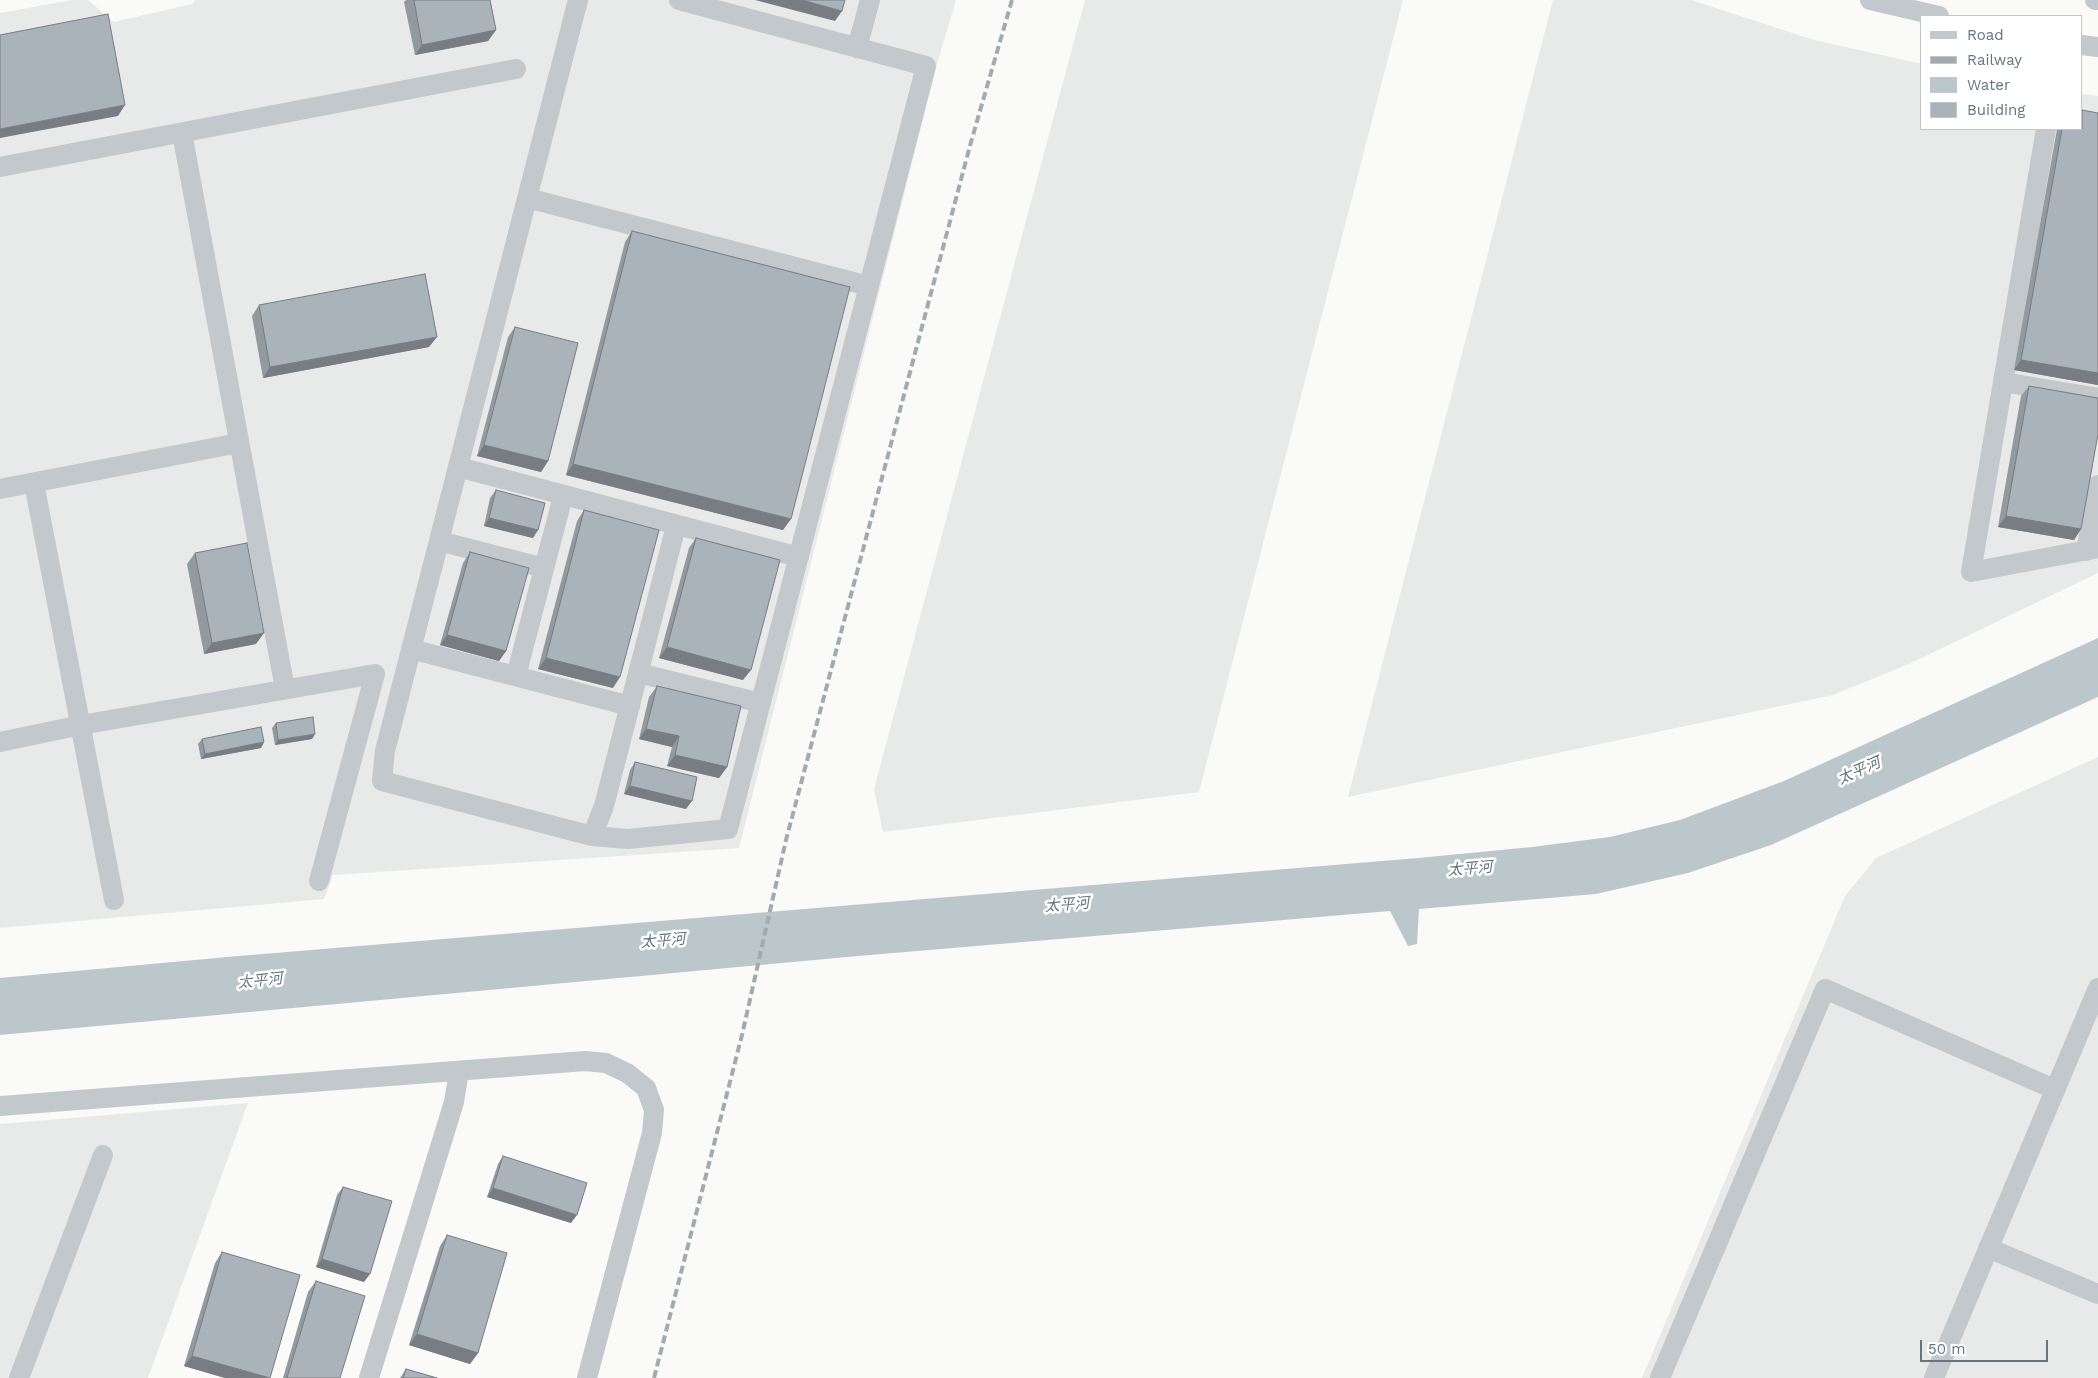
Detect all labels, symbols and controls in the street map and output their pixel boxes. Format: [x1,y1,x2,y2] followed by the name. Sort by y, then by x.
[1920,15,2083,130] legend
[1967,26,2004,44] text: Road
[1967,51,2022,69] text: Railway
[1967,76,2010,94] text: Water
[1967,101,2025,119] text: Building
[1835,754,1883,788] water label: 太平河
[1447,858,1493,880] water label: 太平河
[1044,894,1090,916] water label: 太平河
[640,930,686,952] water label: 太平河
[237,970,283,992] water label: 太平河
[1923,1330,2050,1362] scale bar
[1928,1340,1965,1358] text: 50 m

